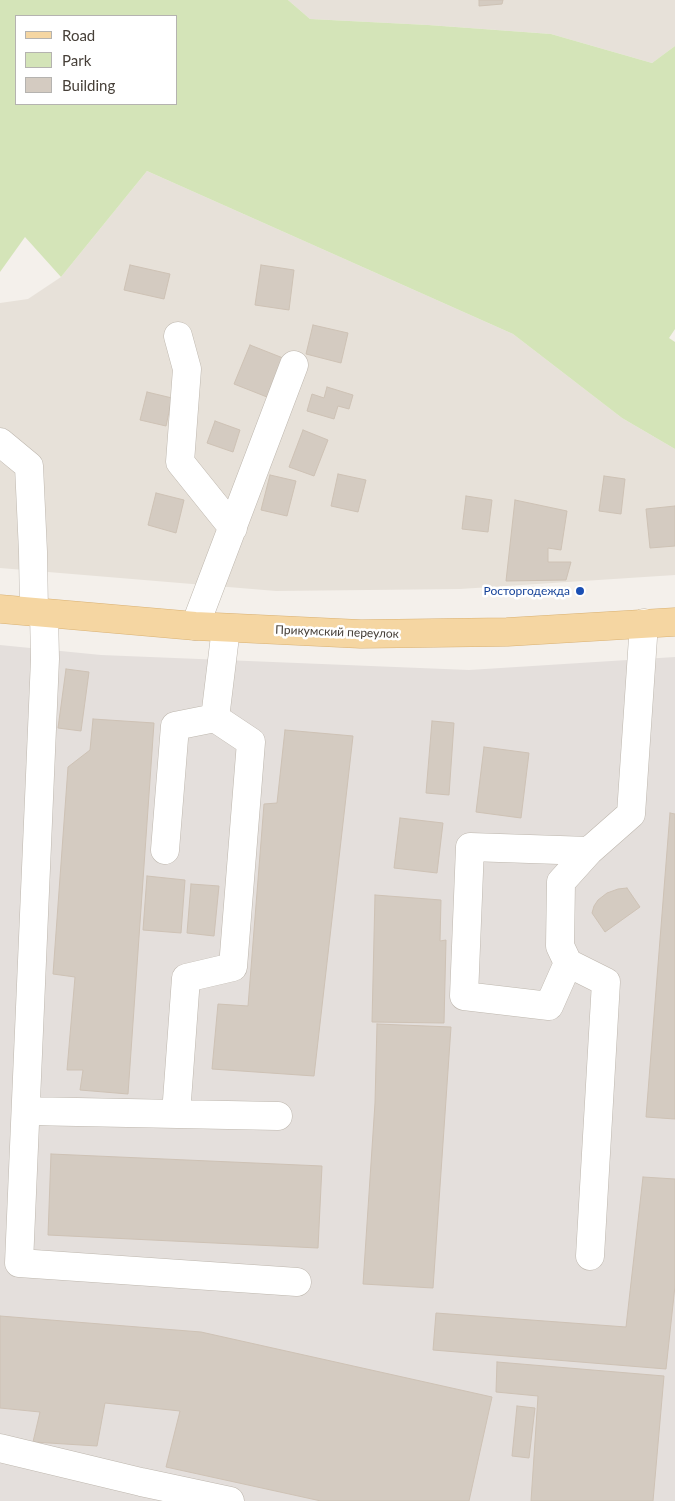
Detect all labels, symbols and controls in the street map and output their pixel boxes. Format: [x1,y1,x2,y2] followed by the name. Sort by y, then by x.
[15,15,178,105] legend
[62,26,95,44] text: Road
[62,51,91,69] text: Park
[62,76,115,94] text: Building
[484,584,570,598] place label: Росторгодежда
[574,585,586,597] marker: Росторгодежда
[275,623,399,641] street label: Прикумский переулок

